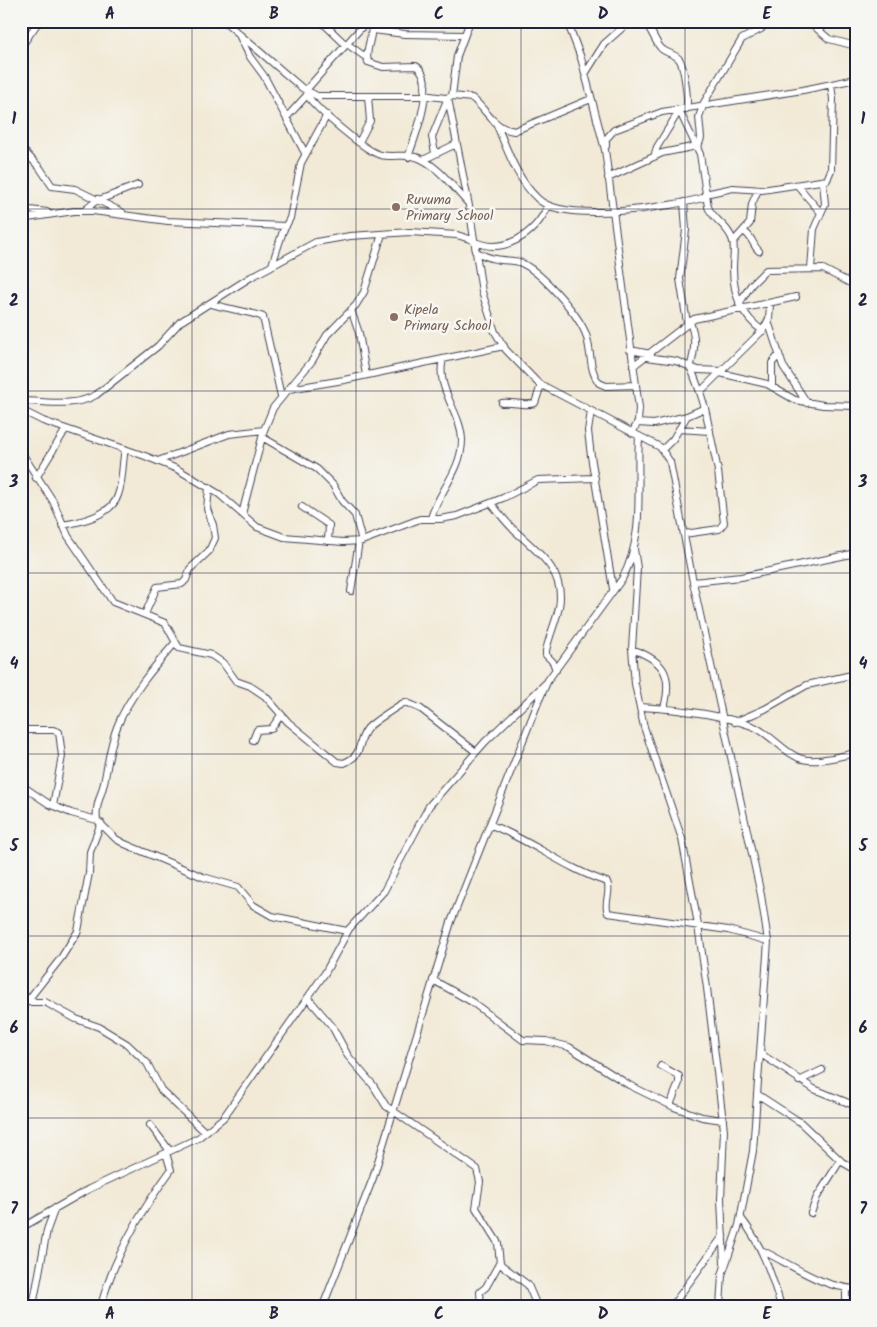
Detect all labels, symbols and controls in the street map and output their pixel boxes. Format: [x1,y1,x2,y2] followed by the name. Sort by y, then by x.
[105,2,115,27] text: A
[269,2,279,27] text: B
[434,2,444,27] text: C
[598,2,609,27] text: D
[763,2,773,27] text: E
[12,107,17,132] text: 1
[861,107,866,132] text: 1
[406,189,494,227] place label: Ruvuma Primary School
[390,201,402,213] marker: Ruvuma Primary School
[9,289,19,314] text: 2
[858,289,868,314] text: 2
[404,299,492,337] place label: Kipela Primary School
[388,311,400,323] marker: Kipela Primary School
[9,470,19,495] text: 3
[858,470,868,495] text: 3
[10,652,19,677] text: 4
[859,652,868,677] text: 4
[9,834,20,859] text: 5
[858,834,869,859] text: 5
[10,1016,19,1041] text: 6
[859,1016,868,1041] text: 6
[10,1197,18,1222] text: 7
[859,1197,867,1222] text: 7
[105,1302,115,1327] text: A
[269,1302,279,1327] text: B
[434,1302,444,1327] text: C
[598,1302,609,1327] text: D
[763,1302,773,1327] text: E

